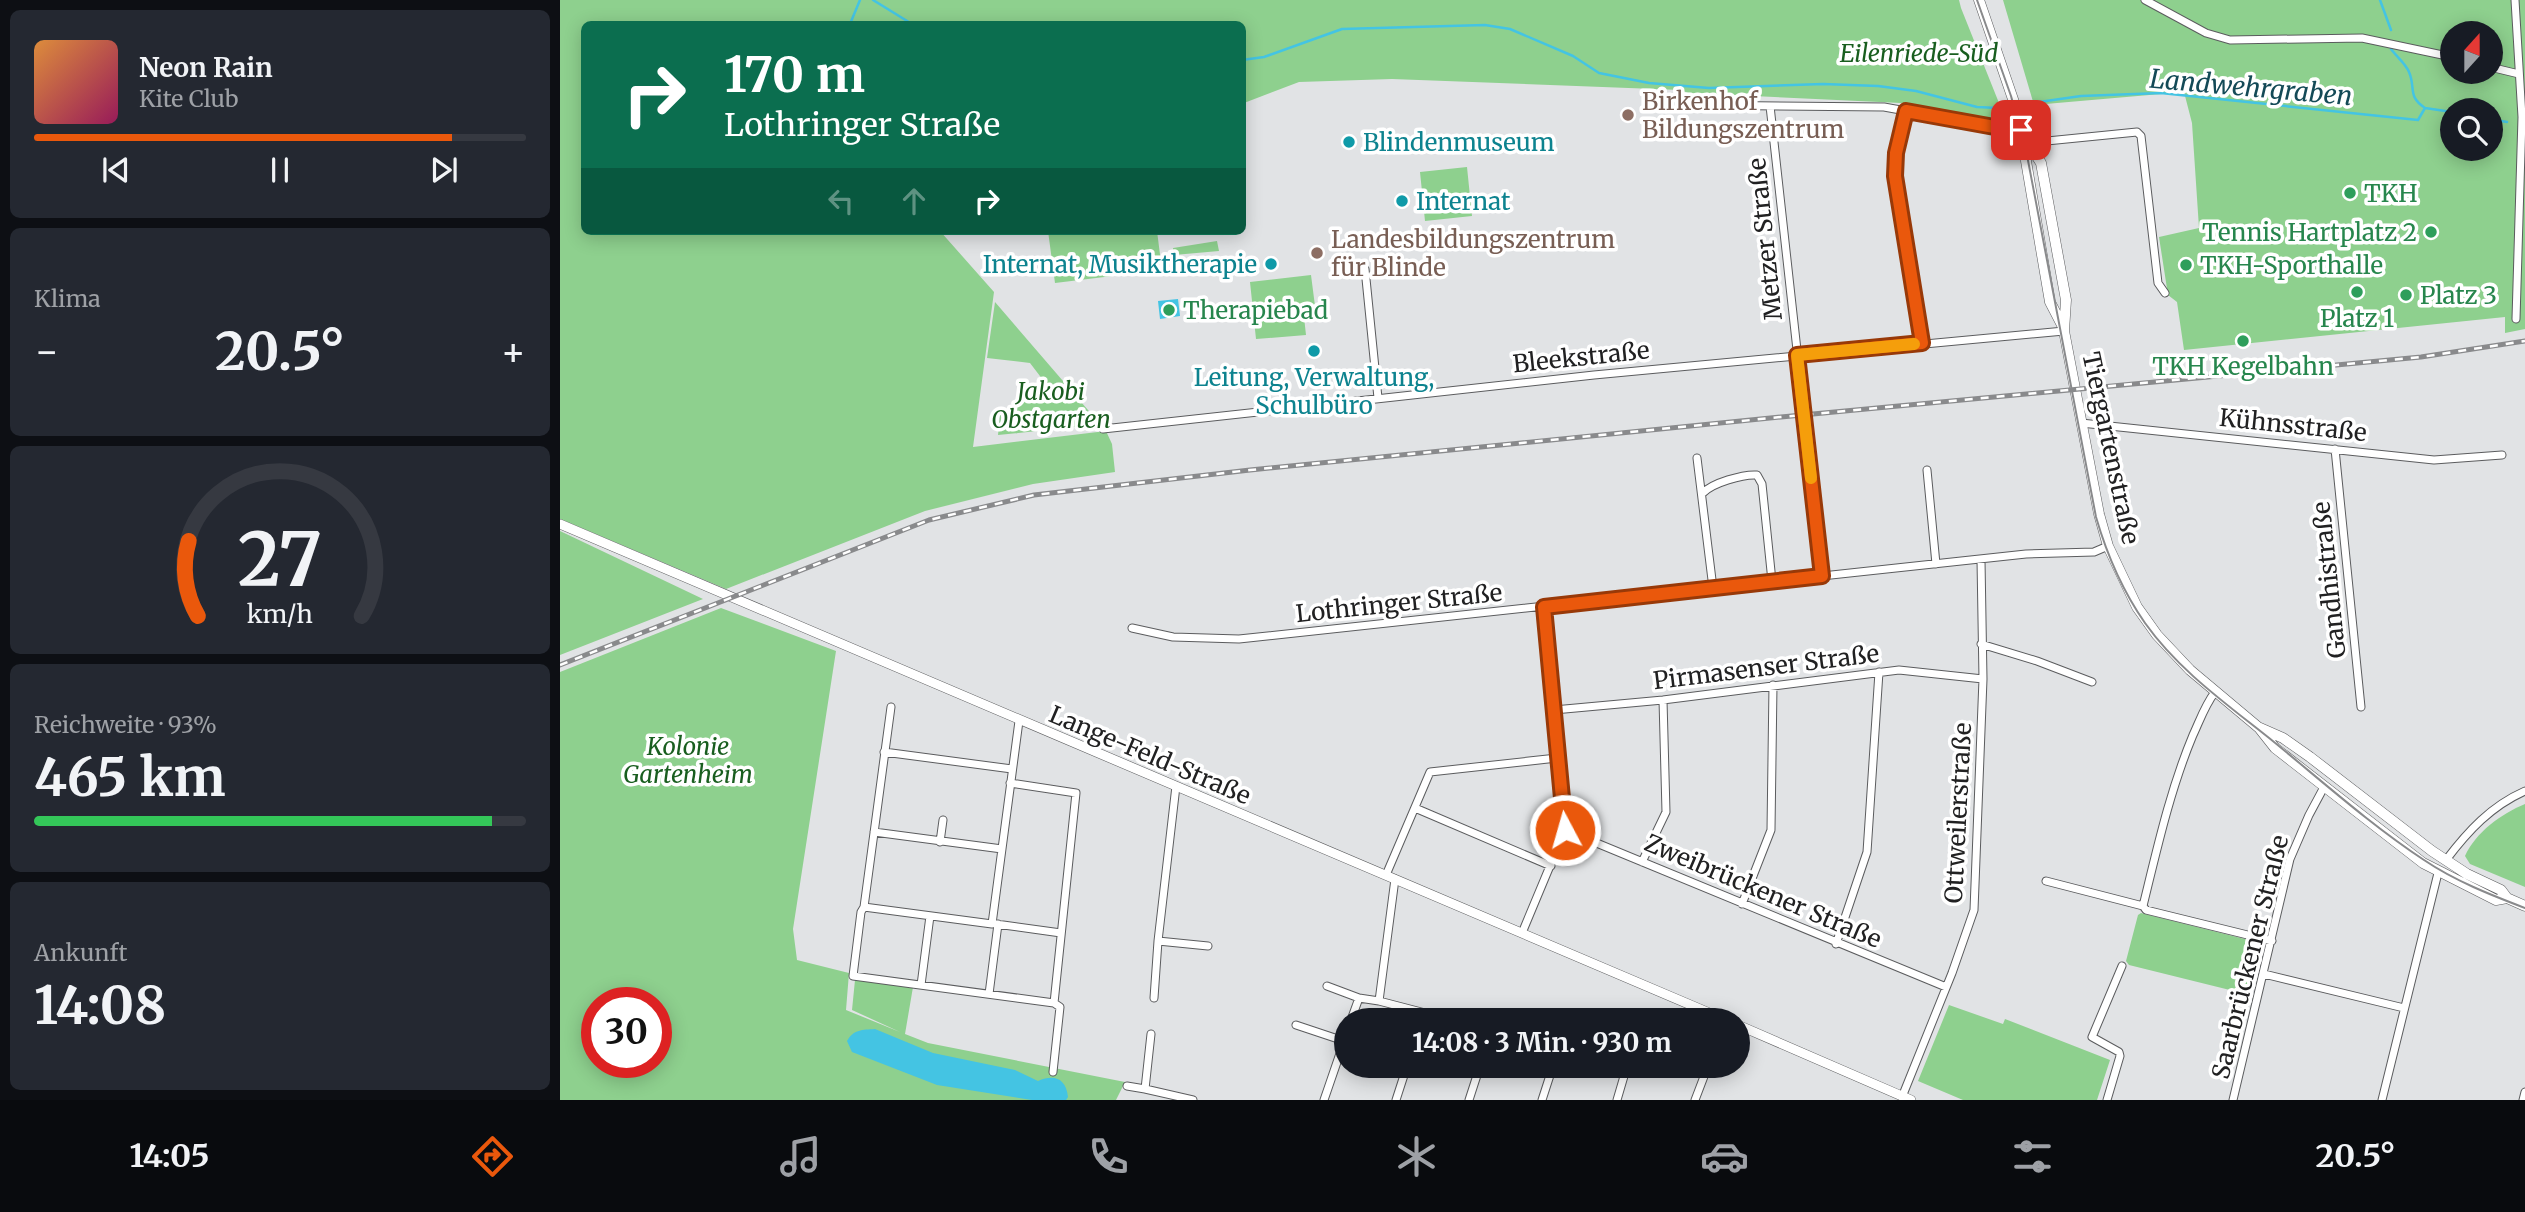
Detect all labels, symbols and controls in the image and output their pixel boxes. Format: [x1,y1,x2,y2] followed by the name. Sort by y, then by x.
[2440,21,2502,84] north arrow
[2440,21,2503,161] map controls
[1840,38,1998,69] park label: Eilenriede-Süd
[724,44,865,105] text: 170 m
[609,49,700,140] icon: right
[139,51,273,84] text: Neon Rain
[2148,62,2354,112] water label: Landwehrgraben
[139,84,238,113] text: Kite Club
[1642,86,1845,145] place label: Birkenhof Bildungszentrum
[2440,98,2503,161] button: search
[1991,100,2051,160] pin
[724,105,1000,145] text: Lothringer Straße
[1620,107,1636,123] marker: Birkenhof Bildungszentrum
[2002,111,2040,149] icon: arrive
[1363,127,1555,158] place label: Blindenmuseum
[1341,134,1357,150] marker: Blindenmuseum
[97,151,135,189] icon: previous
[261,151,299,189] icon: pause
[425,151,463,189] icon: next
[1741,156,1789,322] street label: Metzer Straße
[2364,178,2418,209] place label: TKH
[822,182,860,220] icon: left
[895,182,933,220] icon: ahead
[968,182,1006,220] icon: right
[2342,185,2358,201] marker: TKH
[1416,186,1511,217] place label: Internat
[1394,193,1410,209] marker: Internat
[2202,217,2417,248] place label: Tennis Hartplatz 2
[1331,224,1615,283] place label: Landesbildungszentrum für Blinde
[2423,224,2439,240] marker: Tennis Hartplatz 2
[1309,245,1325,261] marker: Landesbildungszentrum für Blinde
[983,249,1257,280] place label: Internat, Musiktherapie
[2200,250,2383,281] place label: TKH-Sporthalle
[1263,256,1279,272] marker: Internat, Musiktherapie
[2178,257,2194,273] marker: TKH-Sporthalle
[2420,280,2497,311] place label: Platz 3
[34,284,101,313] text: Klima
[2349,284,2365,300] marker: Platz 1
[2398,287,2414,303] marker: Platz 3
[1183,295,1328,326] place label: Therapiebad
[1161,302,1177,318] marker: Therapiebad
[2320,303,2394,334] place label: Platz 1
[215,319,345,384] text: 20.5°
[34,328,59,375] text: −
[501,328,526,375] text: +
[2235,333,2251,349] marker: TKH Kegelbahn
[1511,334,1651,380] street label: Bleekstraße
[1306,343,1322,359] marker: Leitung, Verwaltung, Schulbüro
[2075,349,2147,547] street label: Tiergartenstraße
[2152,351,2334,382] place label: TKH Kegelbahn
[1194,362,1434,421] place label: Leitung, Verwaltung, Schulbüro
[991,376,1111,435] park label: Jakobi Obstgarten
[2218,402,2368,448] street label: Kühnsstraße
[2305,500,2353,660] street label: Gandhistraße
[238,514,322,606] text: 27
[1294,577,1504,629] street label: Lothringer Straße
[247,598,313,630] text: km/h
[1651,638,1881,696] street label: Pirmasenser Straße
[1045,699,1255,811] street label: Lange-Feld-Straße
[34,710,217,739] text: Reichweite · 93%
[1938,722,1978,904] street label: Ottweilerstraße
[623,731,753,790] park label: Kolonie Gartenheim
[34,745,226,810] text: 465 km
[1528,793,1602,867] position arrow
[1640,827,1886,955] street label: Zweibrückener Straße
[2205,832,2295,1082] street label: Saarbrückener Straße
[34,938,127,967] text: Ankunft
[34,973,166,1038] text: 14:08
[581,987,672,1078] speed limit sign: 30
[1412,1026,1672,1059] text: 14:08 · 3 Min. · 930 m
[468,1132,517,1181] icon: directions
[776,1132,825,1181] icon: music
[1084,1132,1133,1181] icon: phone
[1392,1132,1441,1181] icon: climate
[1700,1132,1749,1181] icon: car
[2008,1132,2057,1181] icon: filters
[129,1136,209,1176] text: 14:05
[2316,1136,2395,1176] text: 20.5°

